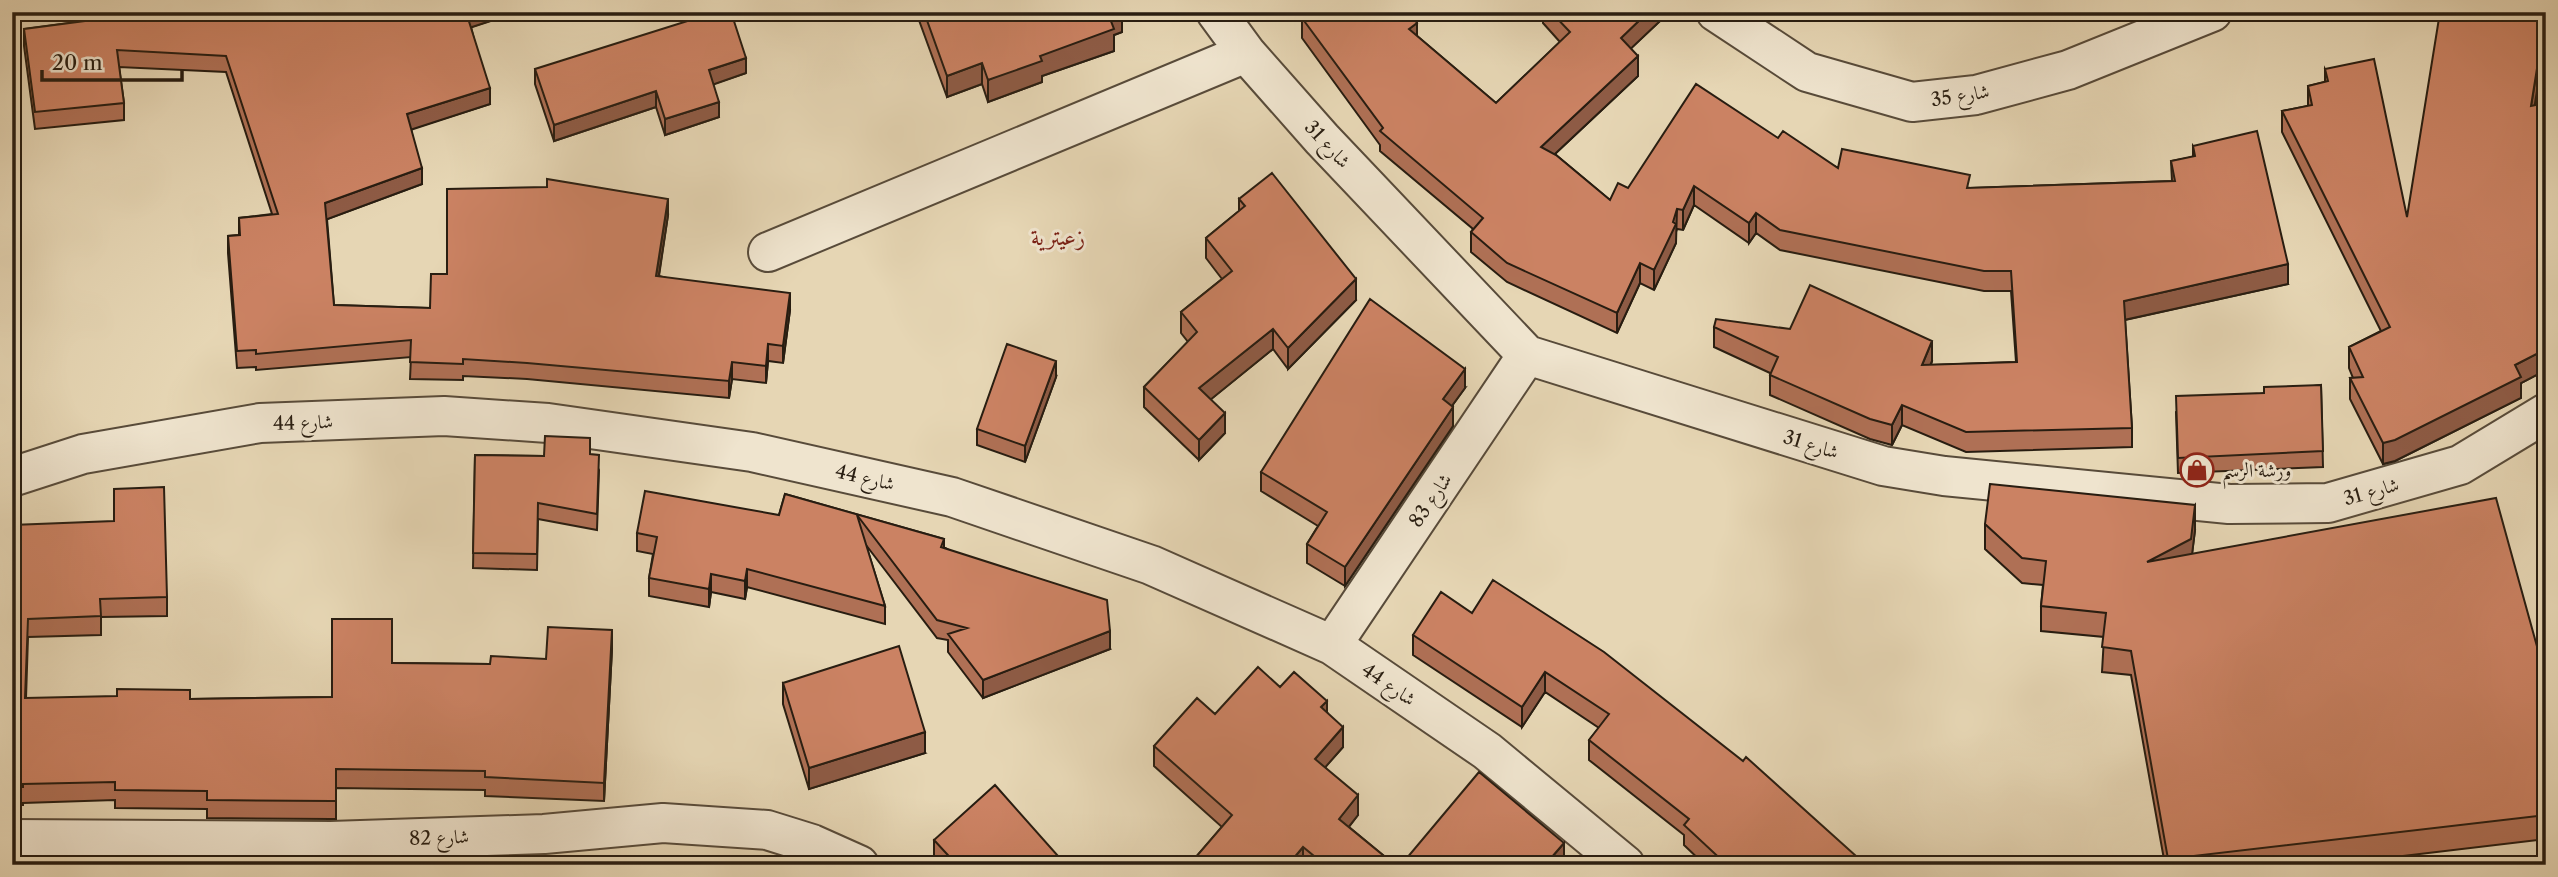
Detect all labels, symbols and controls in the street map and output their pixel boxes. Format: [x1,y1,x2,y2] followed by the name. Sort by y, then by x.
[42,38,182,82] scale bar
[52,50,103,75] text: 20 m
[1929,80,1992,115] street label: شارع 35
[1297,116,1355,176] street label: شارع 31
[1031,223,1085,252] district label: زعيترية
[273,410,334,439] street label: شارع 44
[1779,425,1841,468] street label: شارع 31
[2178,451,2216,489] shop icon: ورشة الرسم
[2222,459,2291,490] place label: ورشة الرسم
[832,460,897,499] street label: شارع 44
[1404,469,1460,534] street label: شارع 83
[2341,473,2403,514] street label: شارع 31
[1355,658,1420,714] street label: شارع 44
[409,825,470,854] street label: شارع 82

